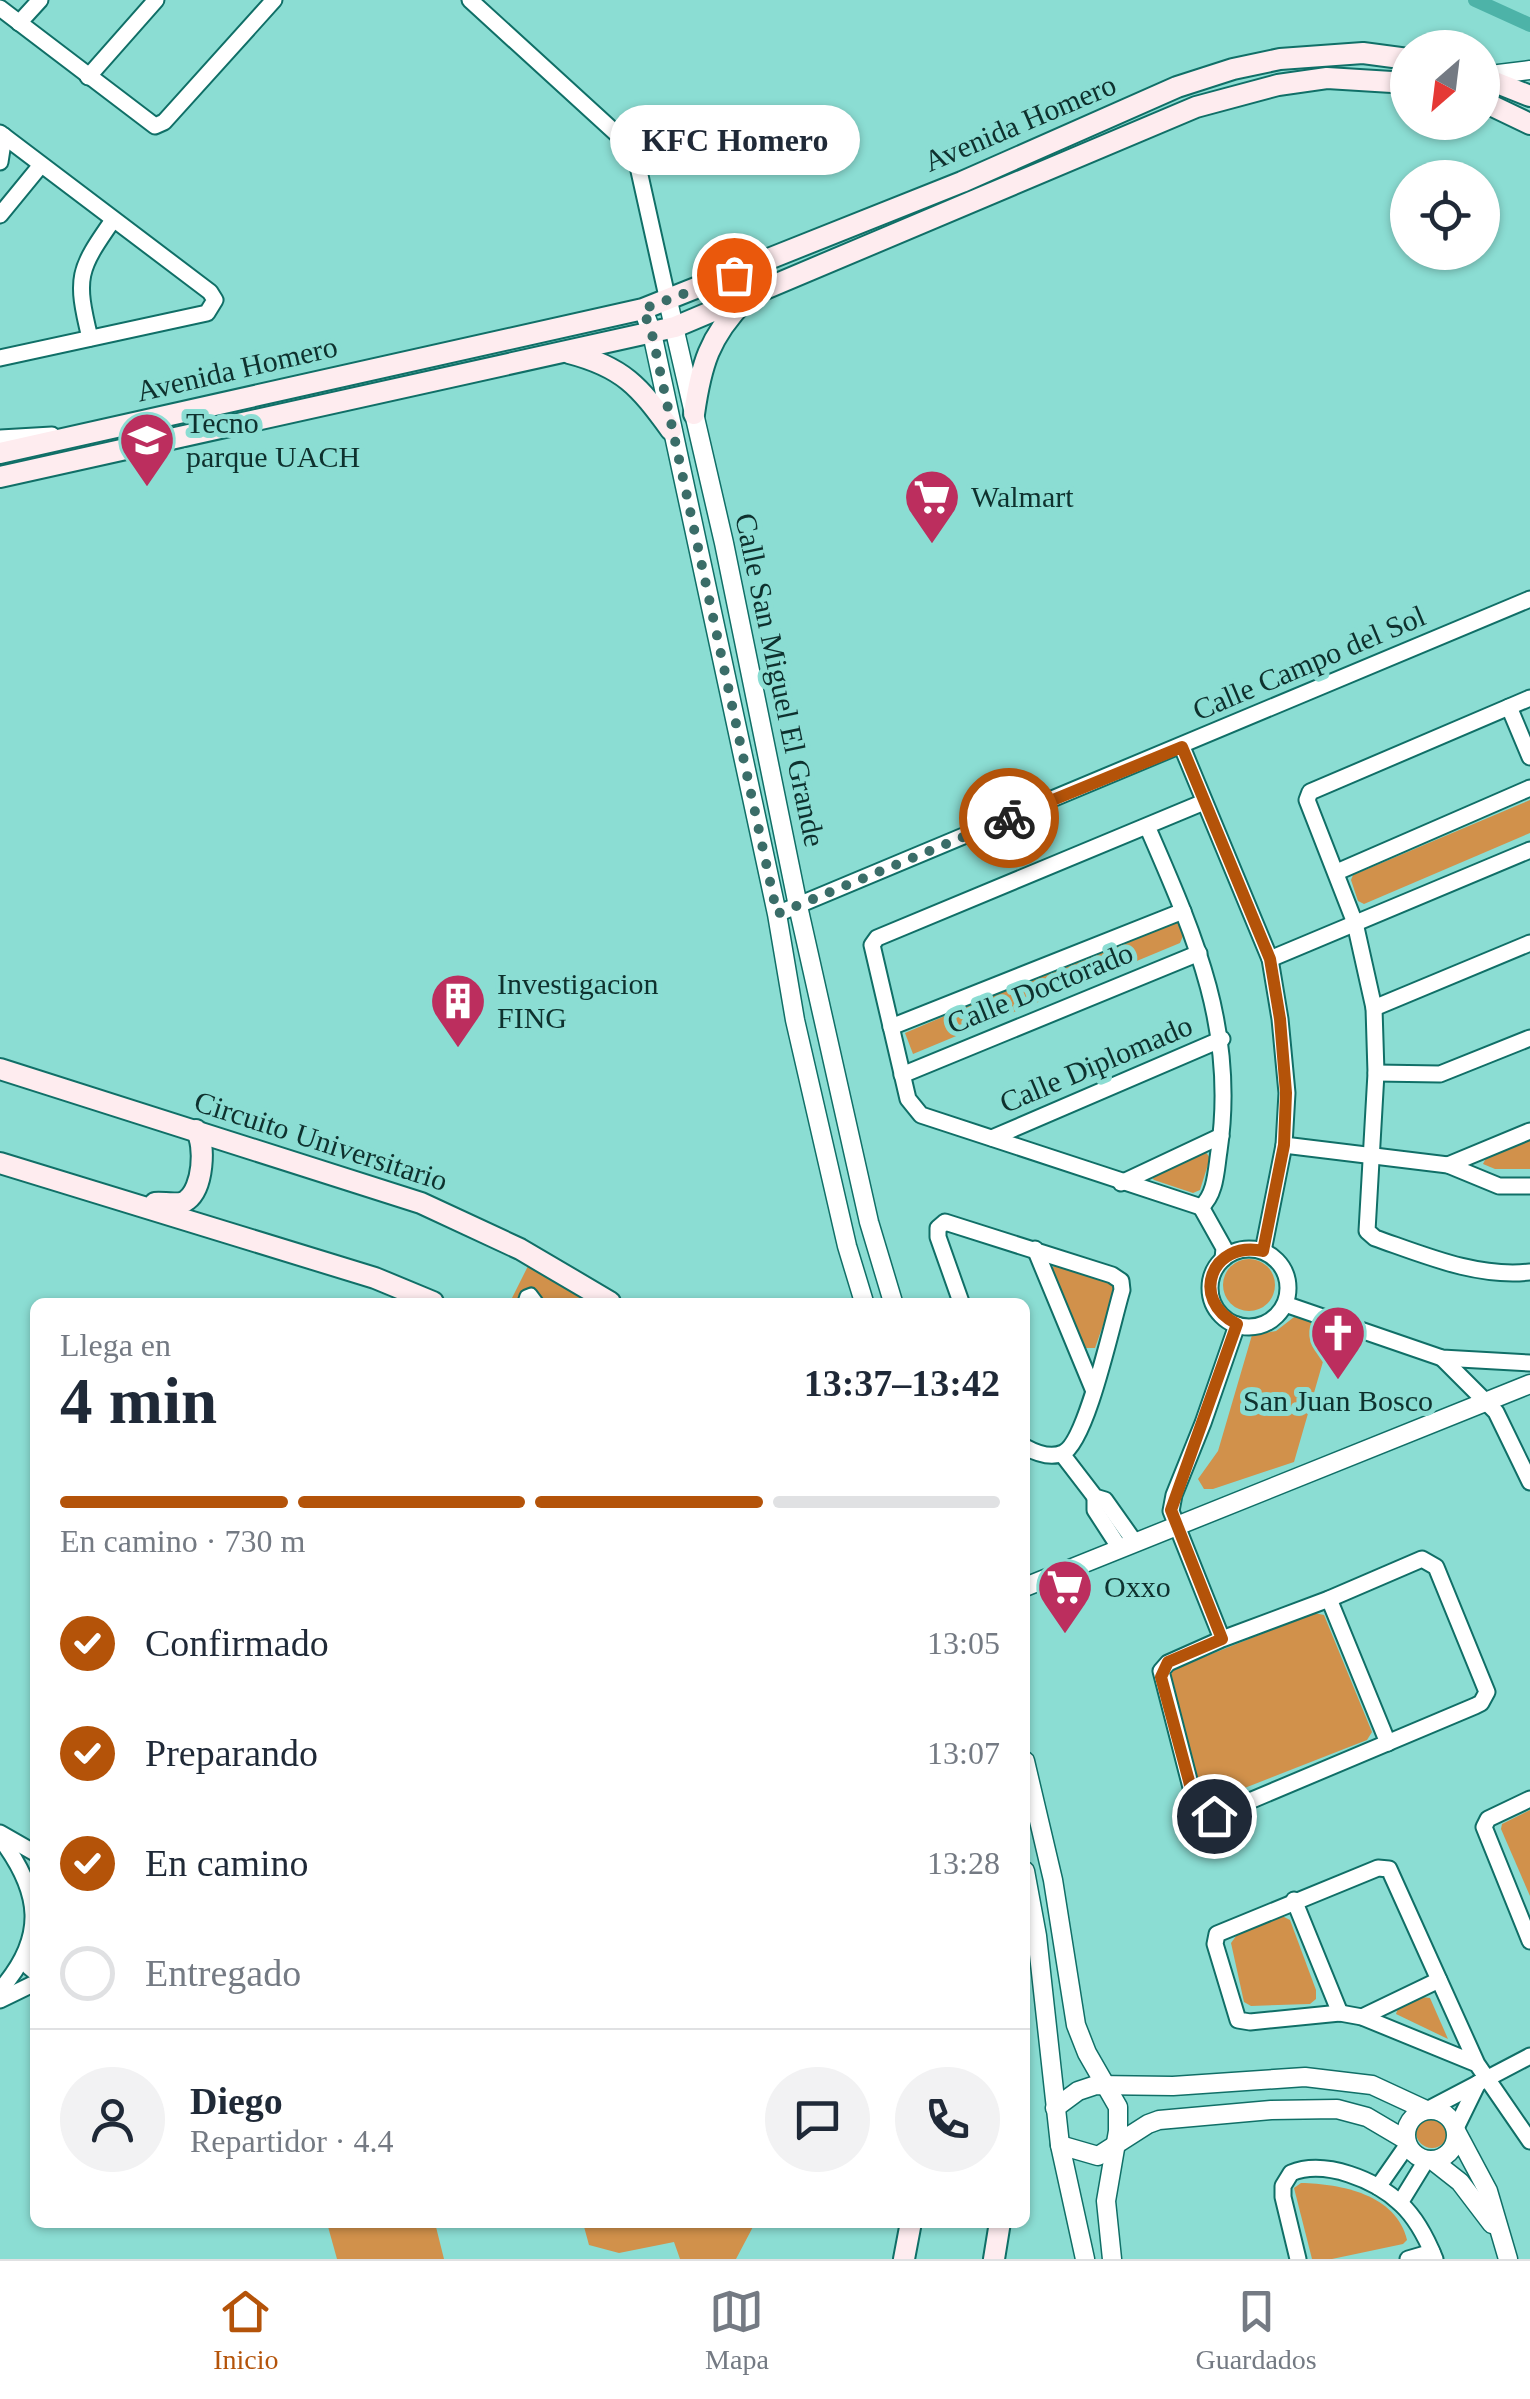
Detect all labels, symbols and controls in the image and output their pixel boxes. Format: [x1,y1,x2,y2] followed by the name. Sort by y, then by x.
[1390,30,1500,140] north arrow
[1390,30,1500,270] map controls
[919,67,1121,178] street label: Avenida Homero
[609,105,859,175] callout: KFC Homero
[642,122,828,158] text: KFC Homero
[1390,160,1500,270] button: locate
[692,233,777,318] pin
[707,248,762,303] icon: bag
[133,329,341,408] street label: Avenida Homero
[186,406,360,473] place label: Tecno parque UACH
[117,410,177,489] school or university icon: Tecno parque UACH
[902,467,962,546] supermarket icon: Walmart
[971,480,1074,513] place label: Walmart
[729,510,832,850] street label: Calle San Miguel El Grande
[1188,599,1430,726] street label: Calle Campo del Sol
[959,768,1059,868] courier
[982,791,1037,846] icon: bike
[942,935,1138,1040] street label: Calle Doctorado
[497,967,659,1034] place label: Investigacion FING
[428,971,488,1050] building icon: Investigacion FING
[995,1008,1197,1119] street label: Calle Diplomado
[190,1084,452,1197] street label: Circuito Universitario
[1308,1303,1368,1382] church icon: San Juan Bosco
[60,1327,171,1363] text: Llega en
[804,1362,1000,1404] text: 13:37–13:42
[60,1365,217,1437] text: 4 min
[1243,1384,1433,1417] place label: San Juan Bosco
[60,1523,305,1559] text: En camino · 730 m
[1035,1557,1095,1636] supermarket icon: Oxxo
[1104,1570,1171,1603] place label: Oxxo
[60,1616,115,1671] icon: check
[145,1622,329,1664] text: Confirmado
[927,1625,1000,1661] text: 13:05
[60,1726,115,1781] icon: check
[145,1732,318,1774] text: Preparando
[927,1735,1000,1771] text: 13:07
[1172,1774,1257,1859] pin
[1187,1789,1242,1844] icon: home
[60,1836,115,1891] icon: check
[145,1842,309,1884] text: En camino
[927,1845,1000,1881] text: 13:28
[145,1952,301,1994] text: Entregado
[60,2067,165,2172] button: person
[765,2067,870,2172] button: chat
[895,2067,1000,2172] button: phone
[190,2080,283,2122] text: Diego
[190,2123,394,2159] text: Repartidor · 4.4
[213,2284,279,2376] tab: Inicio
[705,2284,769,2376] tab: Mapa
[1195,2284,1317,2376] tab: Guardados

